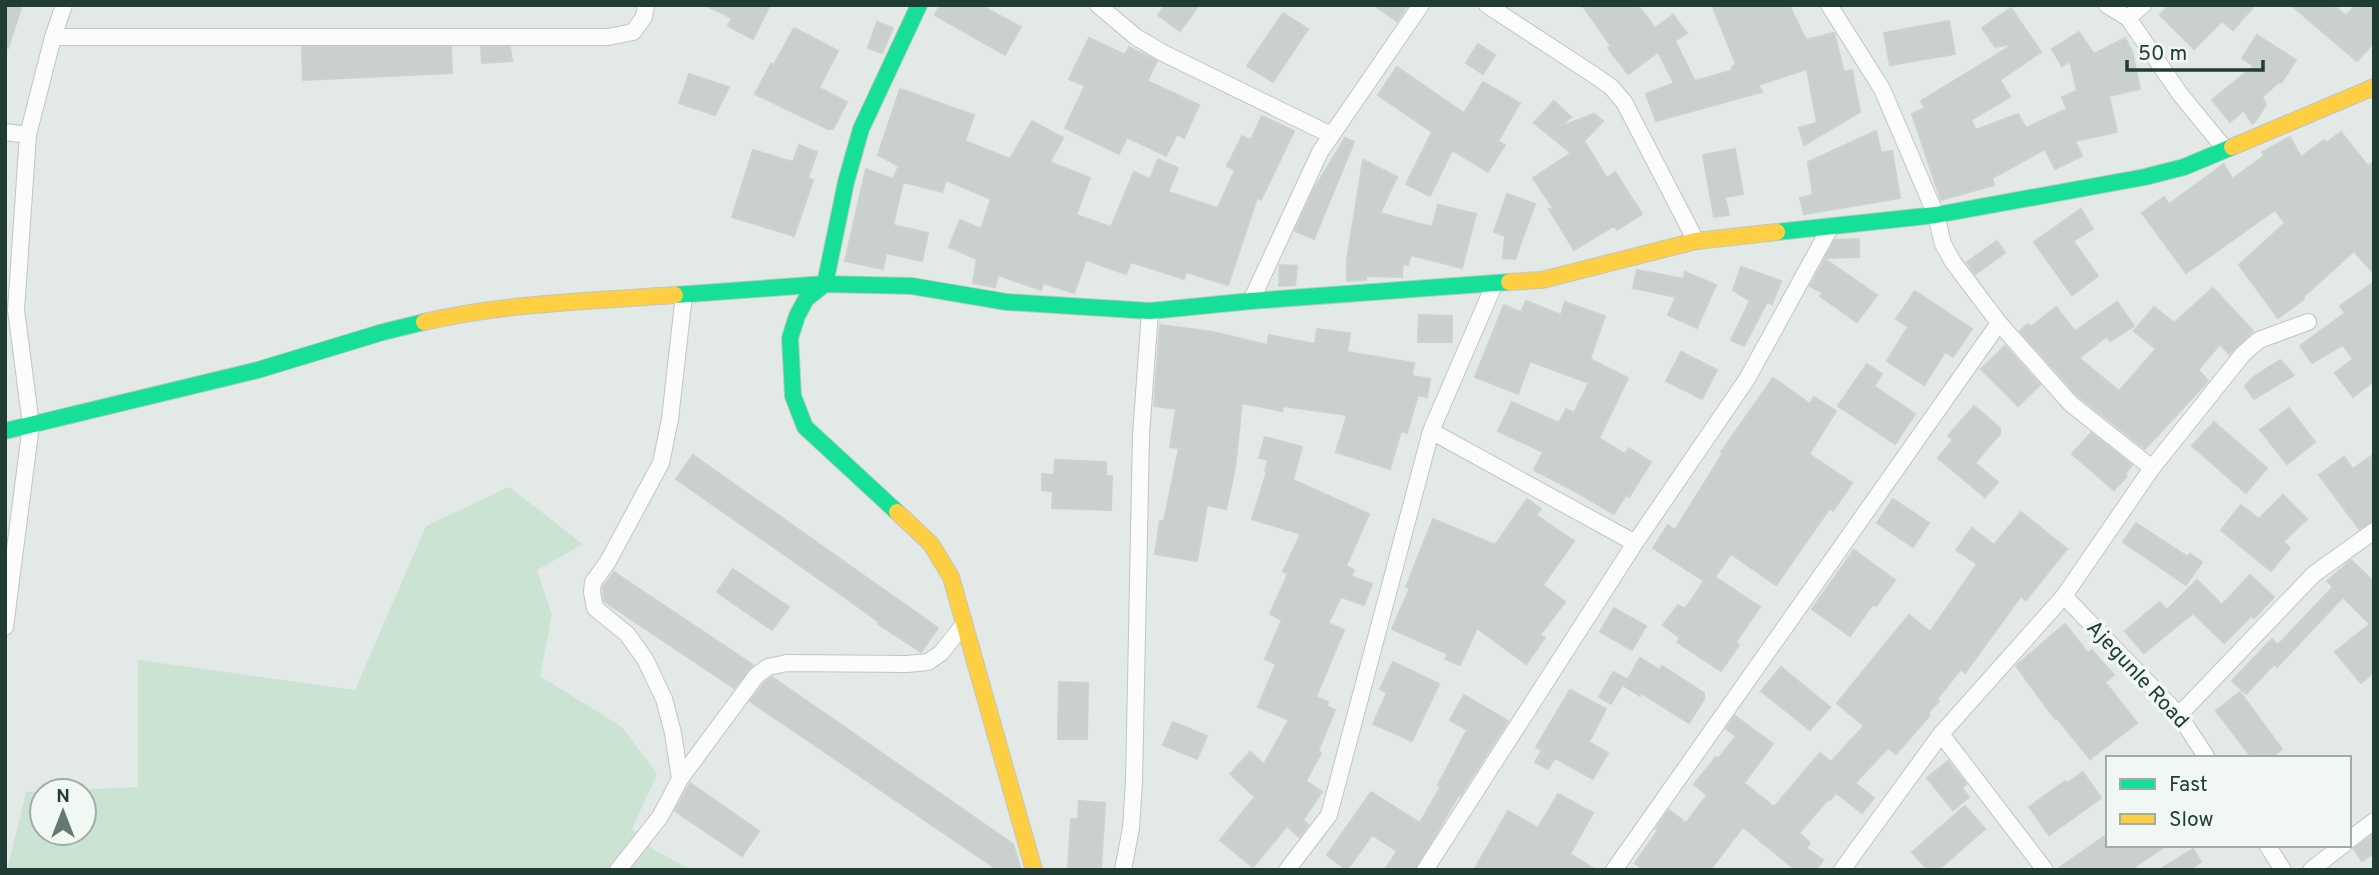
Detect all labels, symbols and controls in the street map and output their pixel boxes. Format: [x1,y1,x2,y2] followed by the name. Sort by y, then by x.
[2127,28,2264,72] scale bar
[2138,41,2187,68] text: 50 m
[2080,615,2194,735] street label: Ajegunle Road
[2106,756,2351,847] legend
[2169,772,2208,799] text: Fast
[28,777,98,847] north arrow
[56,785,70,809] text: N
[2169,807,2214,834] text: Slow

